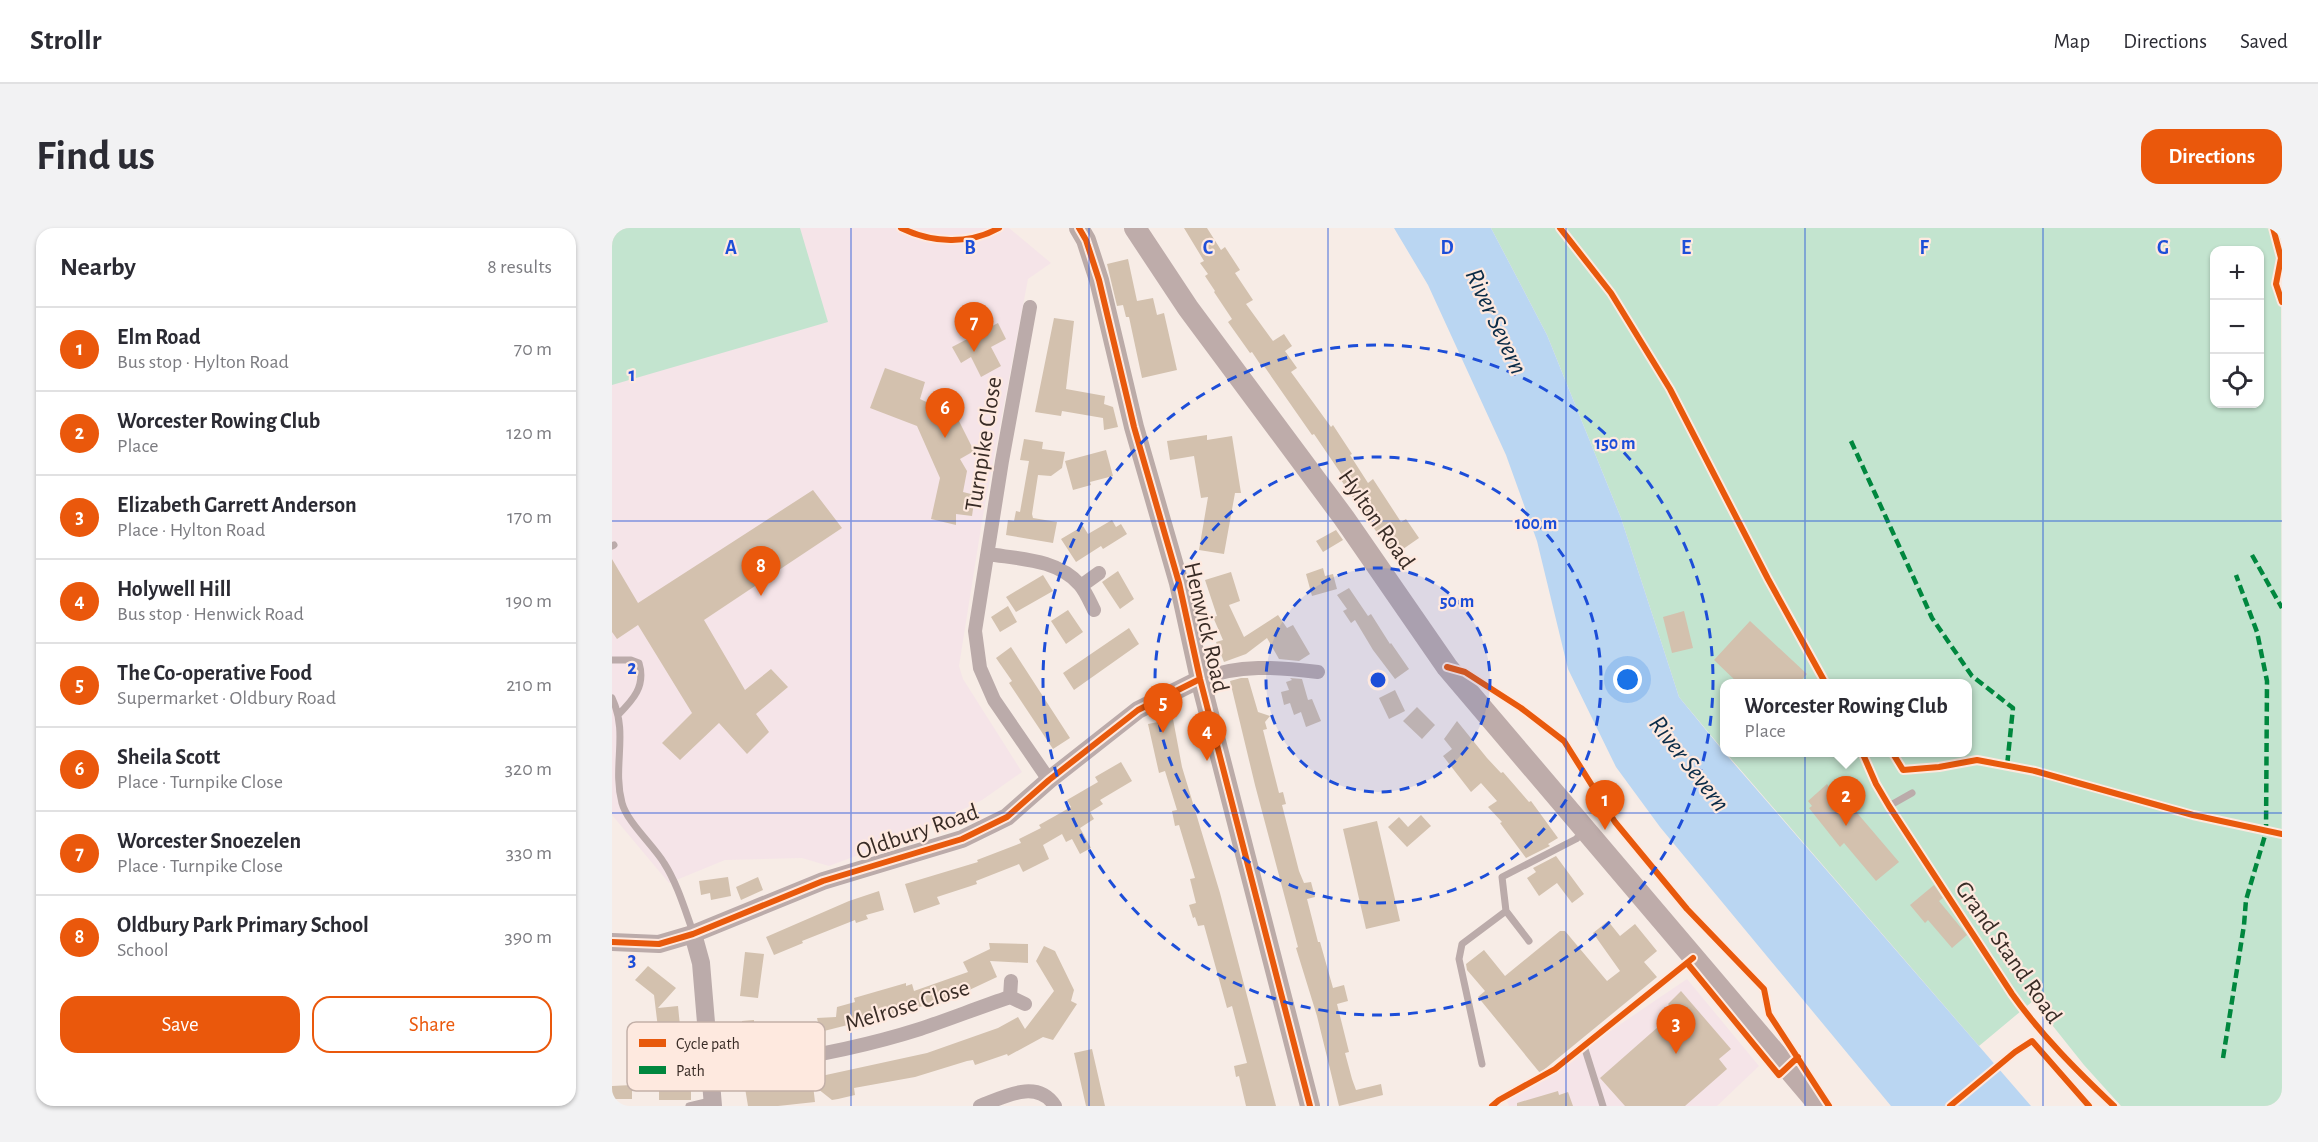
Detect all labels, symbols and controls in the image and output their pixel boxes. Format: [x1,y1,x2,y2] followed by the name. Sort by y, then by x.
[30,27,101,55] text: Strollr
[2054,31,2090,52] text: Map
[2123,31,2207,52] text: Directions
[2240,31,2288,52] text: Saved
[2141,129,2282,184] button: Directions
[36,135,155,177] text: Find us
[725,238,737,258] text: A
[964,238,976,258] text: B
[1203,238,1214,258] text: C
[1440,238,1454,258] text: D
[1681,238,1691,258] text: E
[1919,238,1929,258] text: F
[2157,238,2169,258] text: G
[2210,246,2264,408] map controls
[2210,246,2264,300] button: +
[60,254,136,280] text: Nearby
[487,257,552,277] text: 8 results
[1460,265,1532,378] water label: River Severn
[2210,300,2264,354] button: −
[954,302,994,352] pin: 7
[117,326,201,348] text: Elm Road
[76,339,83,359] text: 1
[514,339,552,359] text: 70 m
[117,352,289,372] text: Bus stop · Hylton Road
[2210,354,2264,408] button: locate
[628,365,636,385] text: 1
[962,375,1006,513] street label: Turnpike Close
[926,388,964,438] pin: 6
[117,410,320,432] text: Worcester Rowing Club
[75,423,84,443] text: 2
[506,423,552,443] text: 120 m
[1595,435,1635,453] text: 150 m
[117,436,158,456] text: Place
[1333,466,1419,573] street label: Hylton Road
[117,494,357,516] text: Elizabeth Garrett Anderson
[75,507,84,527] text: 3
[507,507,552,527] text: 170 m
[1515,515,1557,533] text: 100 m
[117,520,265,540] text: Place · Hylton Road
[742,546,780,596] pin: 8
[1179,560,1233,695] street label: Henwick Road
[117,578,231,600] text: Holywell Hill
[74,591,85,611] text: 4
[506,591,552,611] text: 190 m
[1440,593,1474,611] text: 50 m
[117,604,304,624] text: Bus stop · Henwick Road
[627,658,637,678] text: 2
[117,662,312,684] text: The Co-operative Food
[1613,665,1642,694] your location
[1368,670,1388,690] centre of rings
[75,675,84,695] text: 5
[506,675,552,695] text: 210 m
[1720,679,1972,757] popup
[1144,684,1182,733] pin: 5
[117,688,336,708] text: Supermarket · Oldbury Road
[1744,695,1948,717] text: Worcester Rowing Club
[1644,711,1734,816] water label: River Severn
[1188,712,1226,761] pin: 4
[1744,721,1786,741] text: Place
[117,746,220,768] text: Sheila Scott
[75,759,84,779] text: 6
[505,759,552,779] text: 320 m
[117,772,283,792] text: Place · Turnpike Close
[1826,776,1866,826] pin: 2
[1586,780,1624,830] pin: 1
[853,800,982,864] street label: Oldbury Road
[117,830,301,852] text: Worcester Snoezelen
[75,843,84,863] text: 7
[506,843,552,863] text: 330 m
[117,856,283,876] text: Place · Turnpike Close
[1950,877,2066,1028] street label: Grand Stand Road
[117,914,369,936] text: Oldbury Park Primary School
[75,927,84,947] text: 8
[505,927,552,947] text: 390 m
[117,940,169,960] text: School
[628,950,636,970] text: 3
[842,976,972,1036] street label: Melrose Close
[60,996,300,1053] button: Save
[312,996,552,1053] button: Share
[1656,1004,1696,1054] pin: 3
[627,1022,825,1091] legend
[676,1036,740,1053] text: Cycle path
[676,1063,705,1079] text: Path

